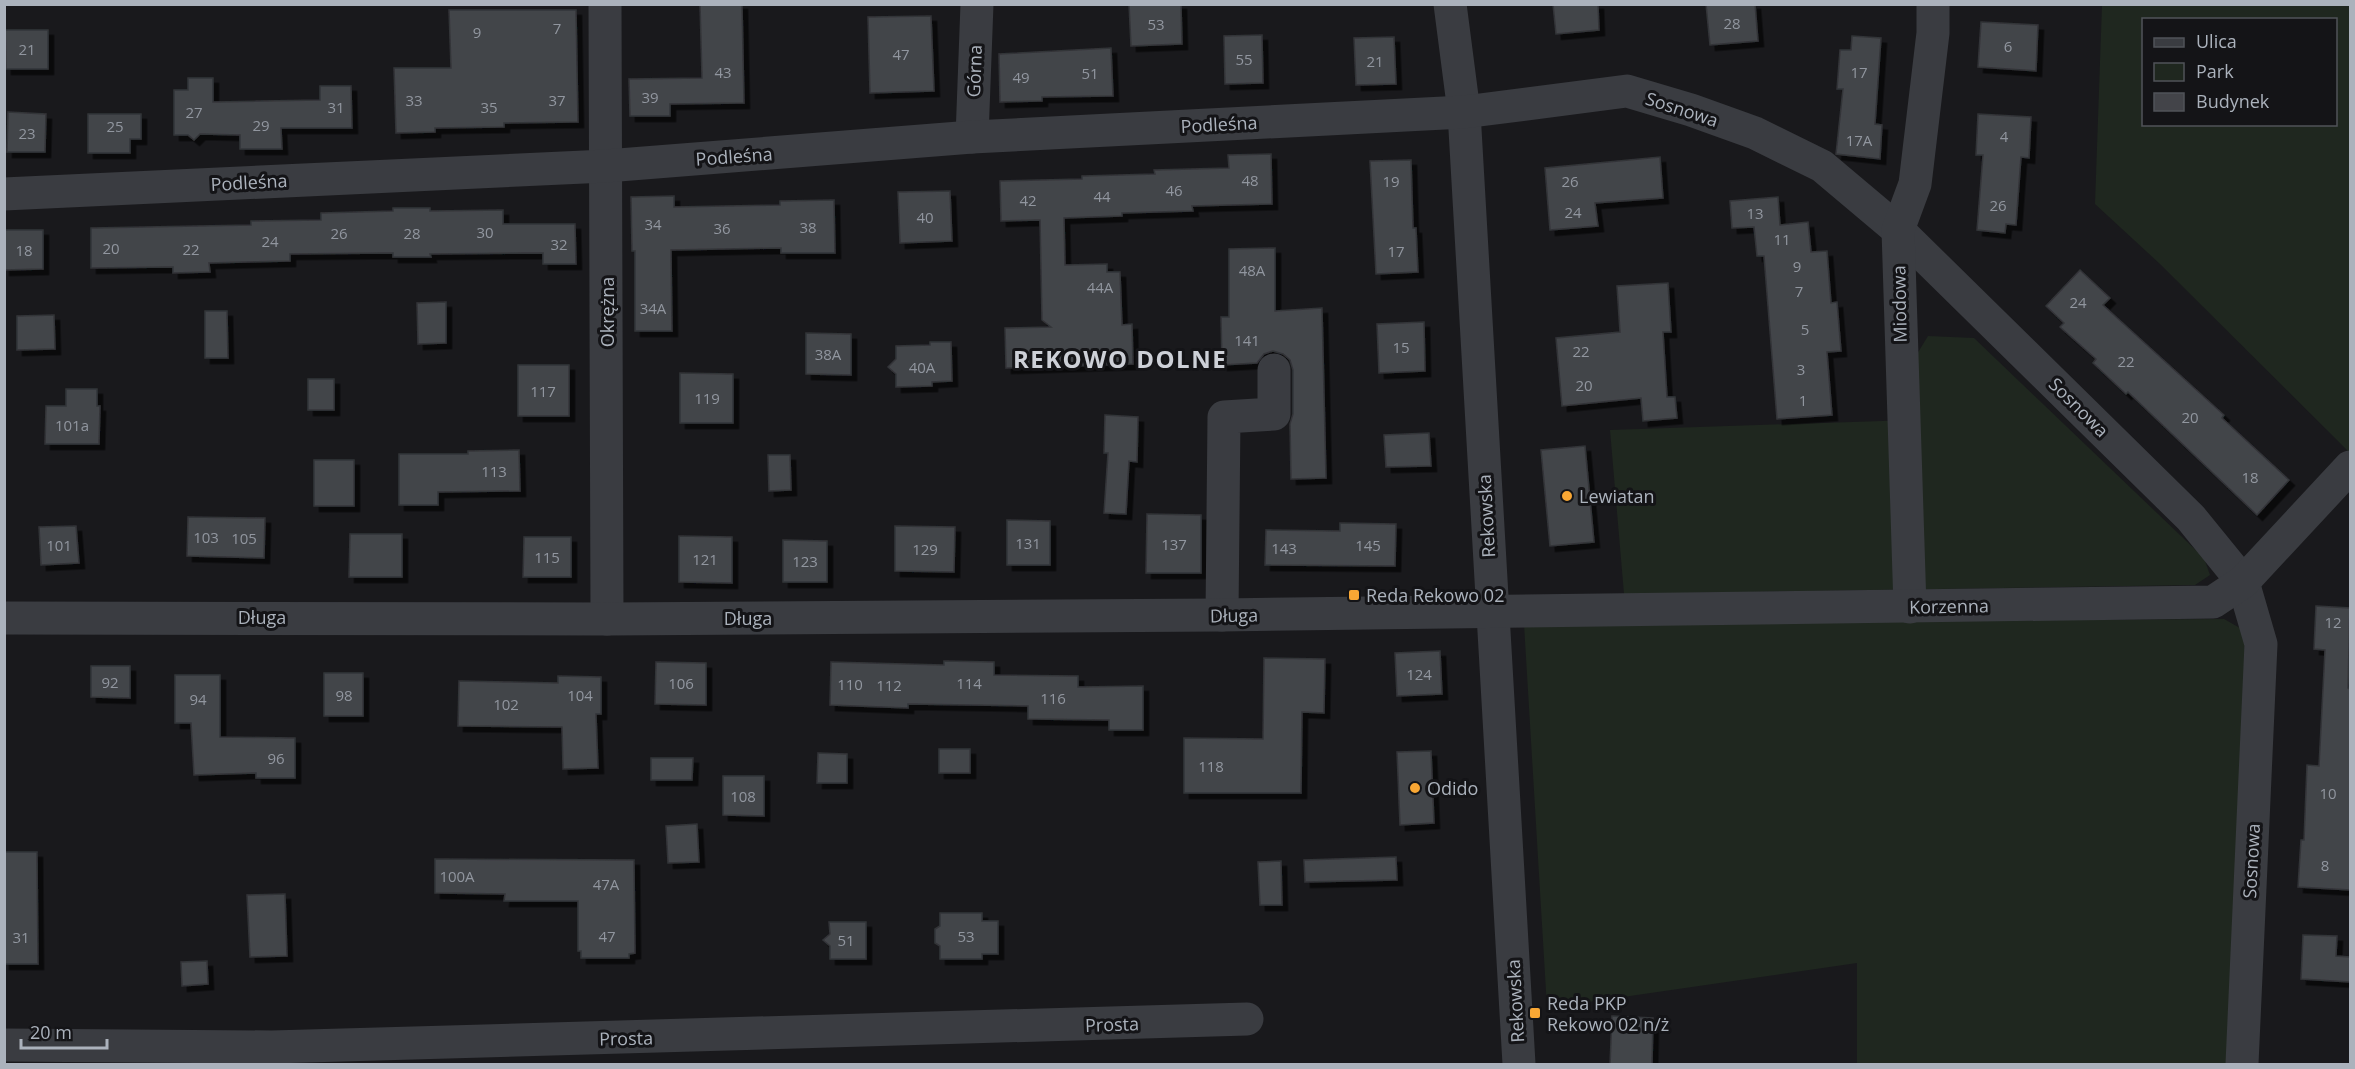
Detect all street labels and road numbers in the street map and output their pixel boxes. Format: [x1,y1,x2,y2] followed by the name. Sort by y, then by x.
[961,44,987,98] street label: Górna
[1643,86,1721,132] street label: Sosnowa
[1180,110,1258,138] street label: Podleśna
[695,141,773,171] street label: Podleśna
[210,168,288,196] street label: Podleśna
[1886,265,1912,343] street label: Miodowa
[595,277,619,347] street label: Okrężna
[2044,372,2114,442] street label: Sosnowa
[1472,474,1500,558] street label: Rekowska
[1909,593,1989,619] street label: Korzenna
[1210,603,1258,627] street label: Długa
[238,605,286,629] street label: Długa
[724,606,772,630] street label: Długa
[2237,823,2265,899] street label: Sosnowa
[1501,959,1529,1043] street label: Rekowska
[1085,1011,1139,1037] street label: Prosta
[599,1026,653,1050] street label: Prosta

